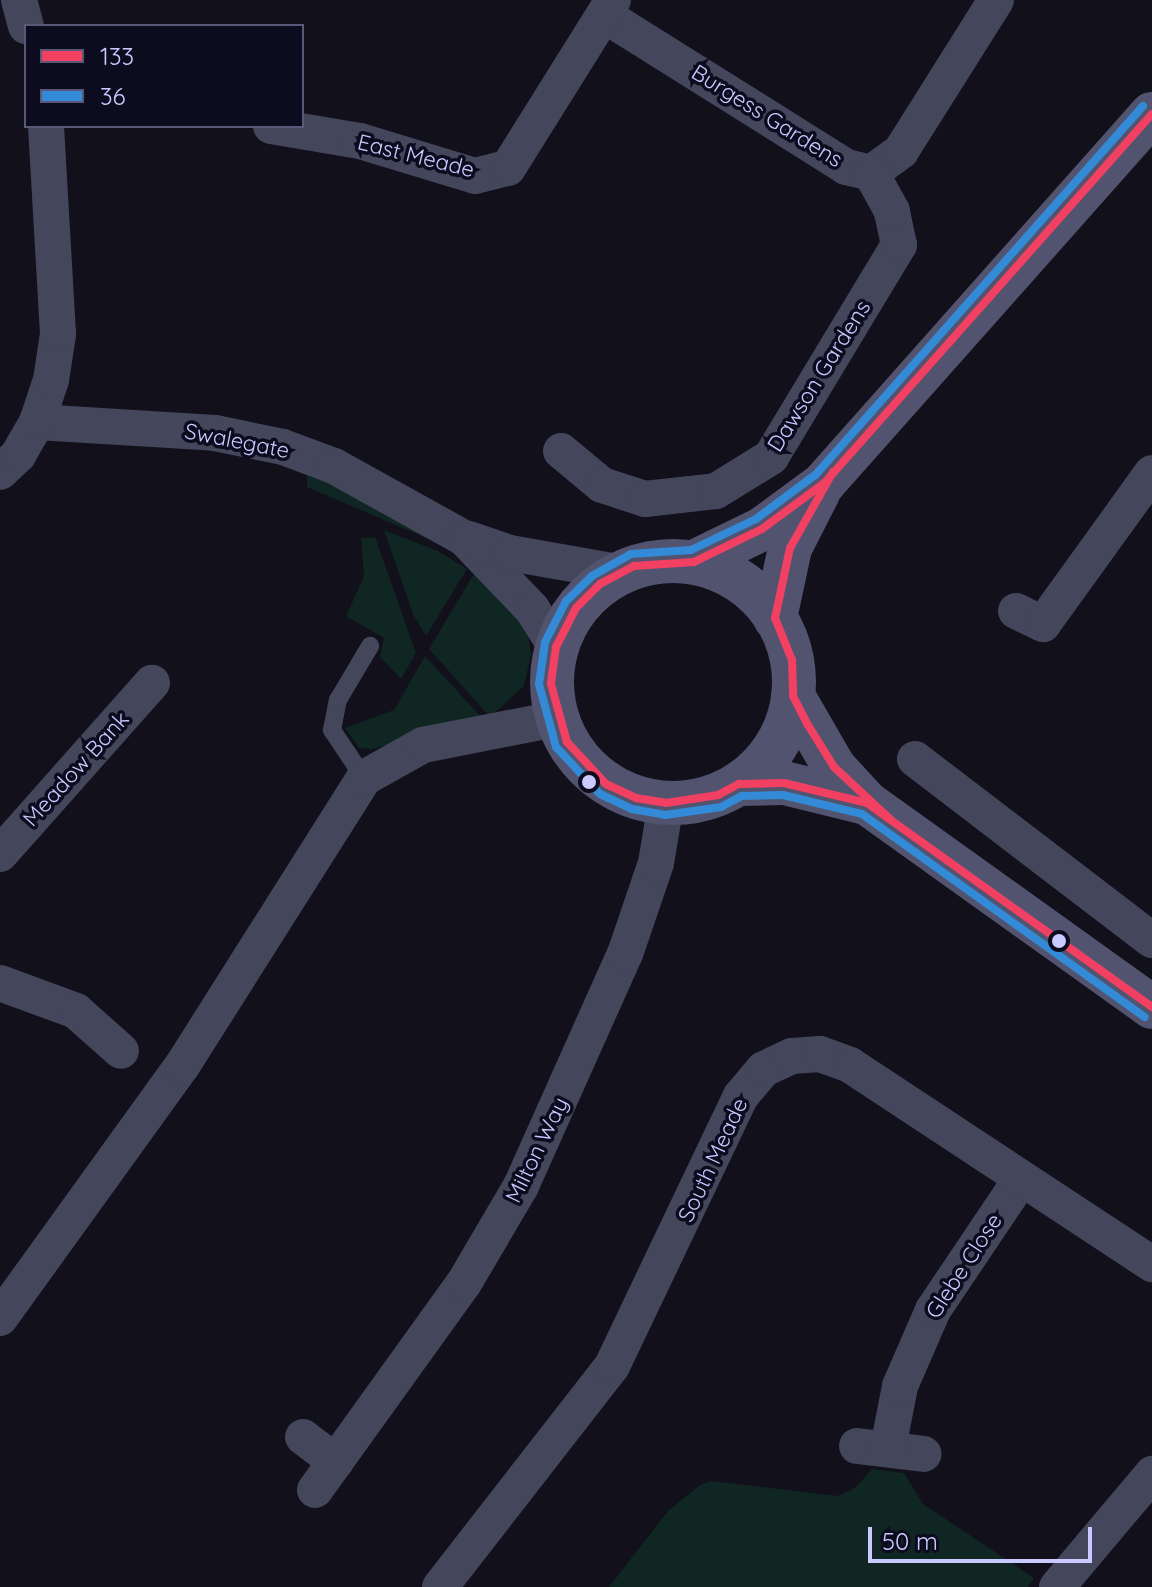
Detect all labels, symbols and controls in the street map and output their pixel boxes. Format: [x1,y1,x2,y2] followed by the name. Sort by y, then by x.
[24,24,304,128] legend
[100,41,134,71] text: 133
[687,59,847,173] street label: Burgess Gardens
[100,81,126,111] text: 36
[355,129,477,183] street label: East Meade
[762,295,876,457] street label: Dawson Gardens
[182,418,292,464] street label: Swalegate
[18,706,134,832] street label: Meadow Bank
[581,774,597,790] unlabelled marker
[1051,933,1067,949] unlabelled marker
[500,1093,574,1207] street label: Milton Way
[673,1094,753,1226] street label: South Meade
[920,1209,1008,1323] street label: Glebe Close
[872,1511,1096,1561] scale bar
[882,1526,938,1556] text: 50 m

